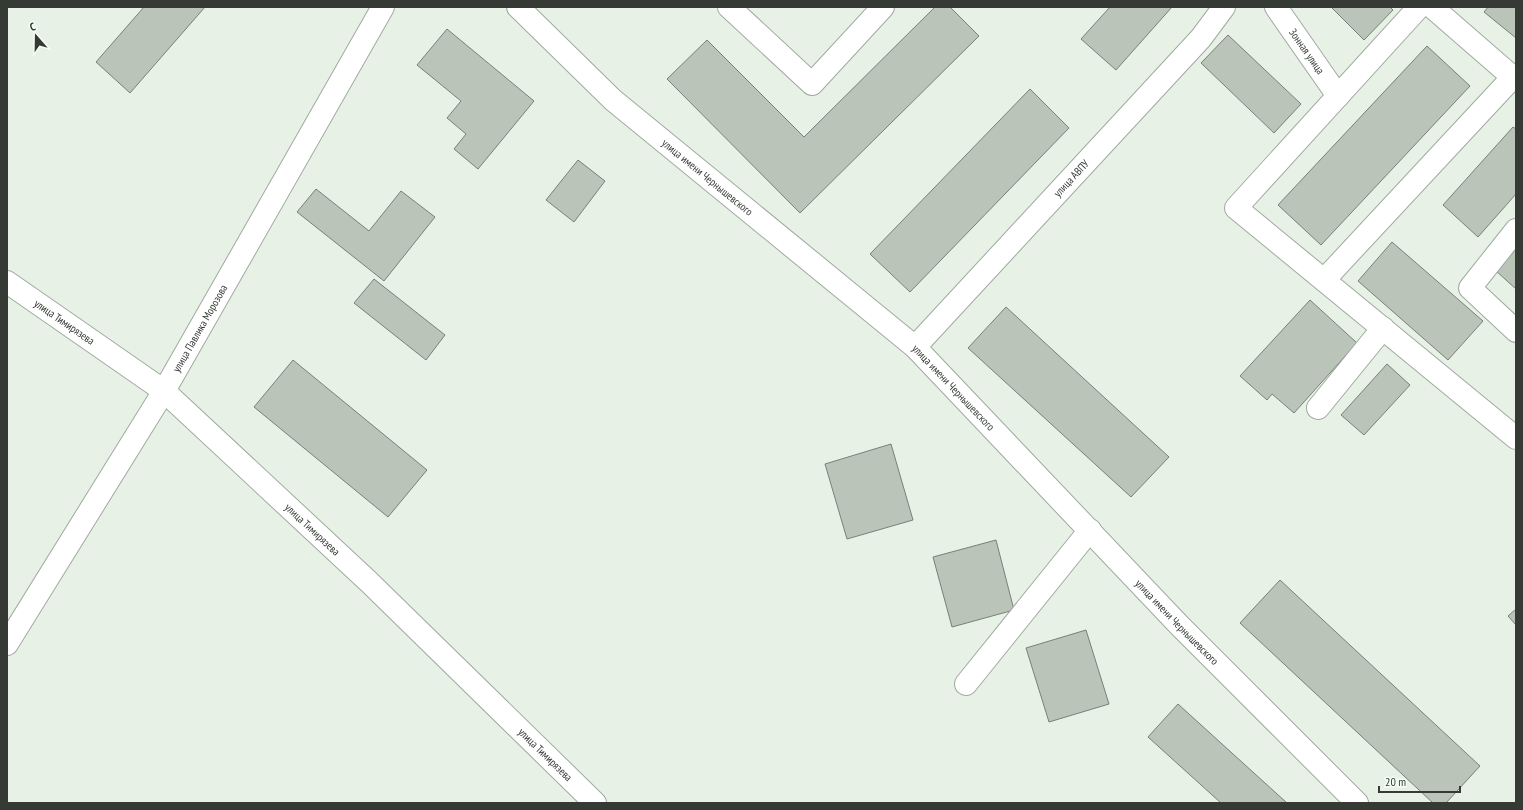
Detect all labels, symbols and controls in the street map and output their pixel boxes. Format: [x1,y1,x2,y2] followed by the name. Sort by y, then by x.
[16,16,56,56] north arrow
[28,19,37,34] text: С
[1286,26,1328,77] street label: Зонная улица
[659,136,756,219] street label: улица имени Чернышевского
[1051,157,1092,200] street label: улица АВПУ
[169,282,230,375] street label: улица Павлика Морозова
[32,296,97,348] street label: улица Тимирязева
[909,341,998,434] street label: улица имени Чернышевского
[282,500,343,558] street label: улица Тимирязева
[1132,576,1222,668] street label: улица имени Чернышевского
[515,725,575,784] street label: улица Тимирязева
[1379,768,1460,794] scale bar
[1385,774,1406,789] text: 20 m

